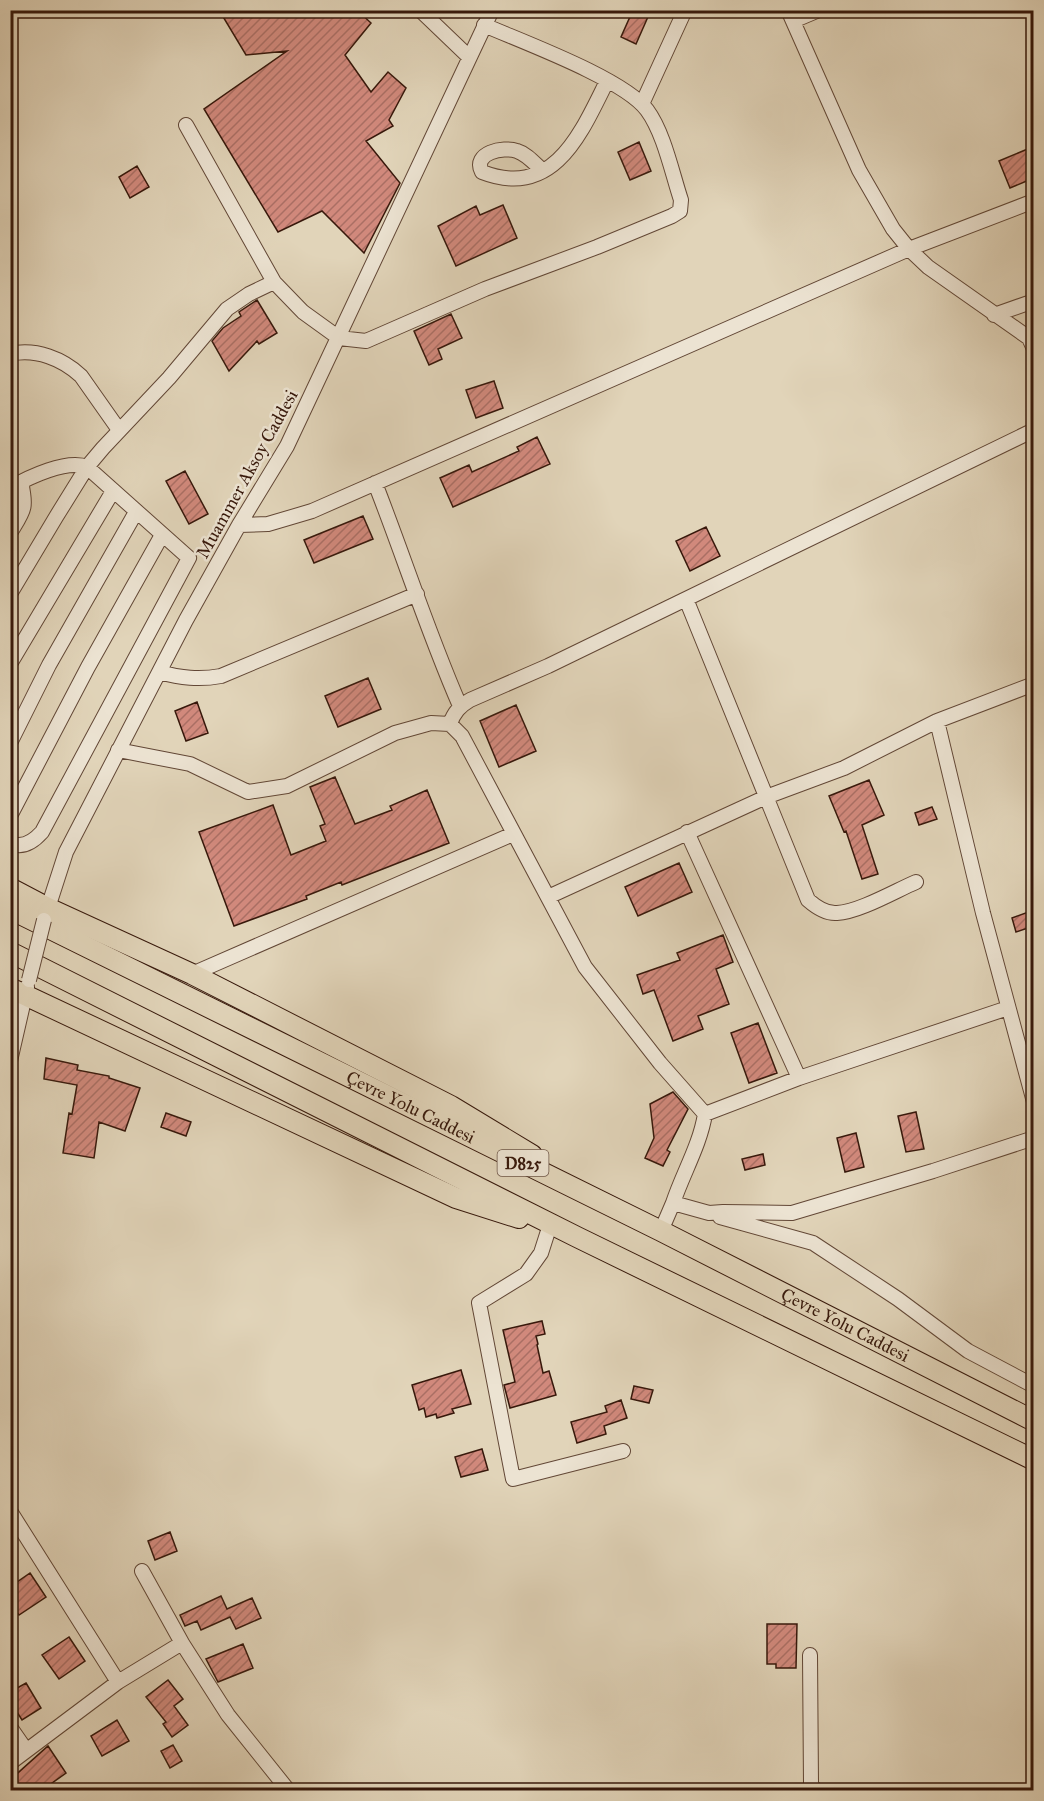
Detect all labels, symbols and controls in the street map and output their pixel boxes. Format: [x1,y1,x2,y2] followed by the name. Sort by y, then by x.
[192,386,303,562] street label: Muammer Aksoy Caddesi
[343,1066,479,1148] street label: Çevre Yolu Caddesi
[498,1150,548,1176] road number: D825
[777,1283,913,1367] street label: Çevre Yolu Caddesi

